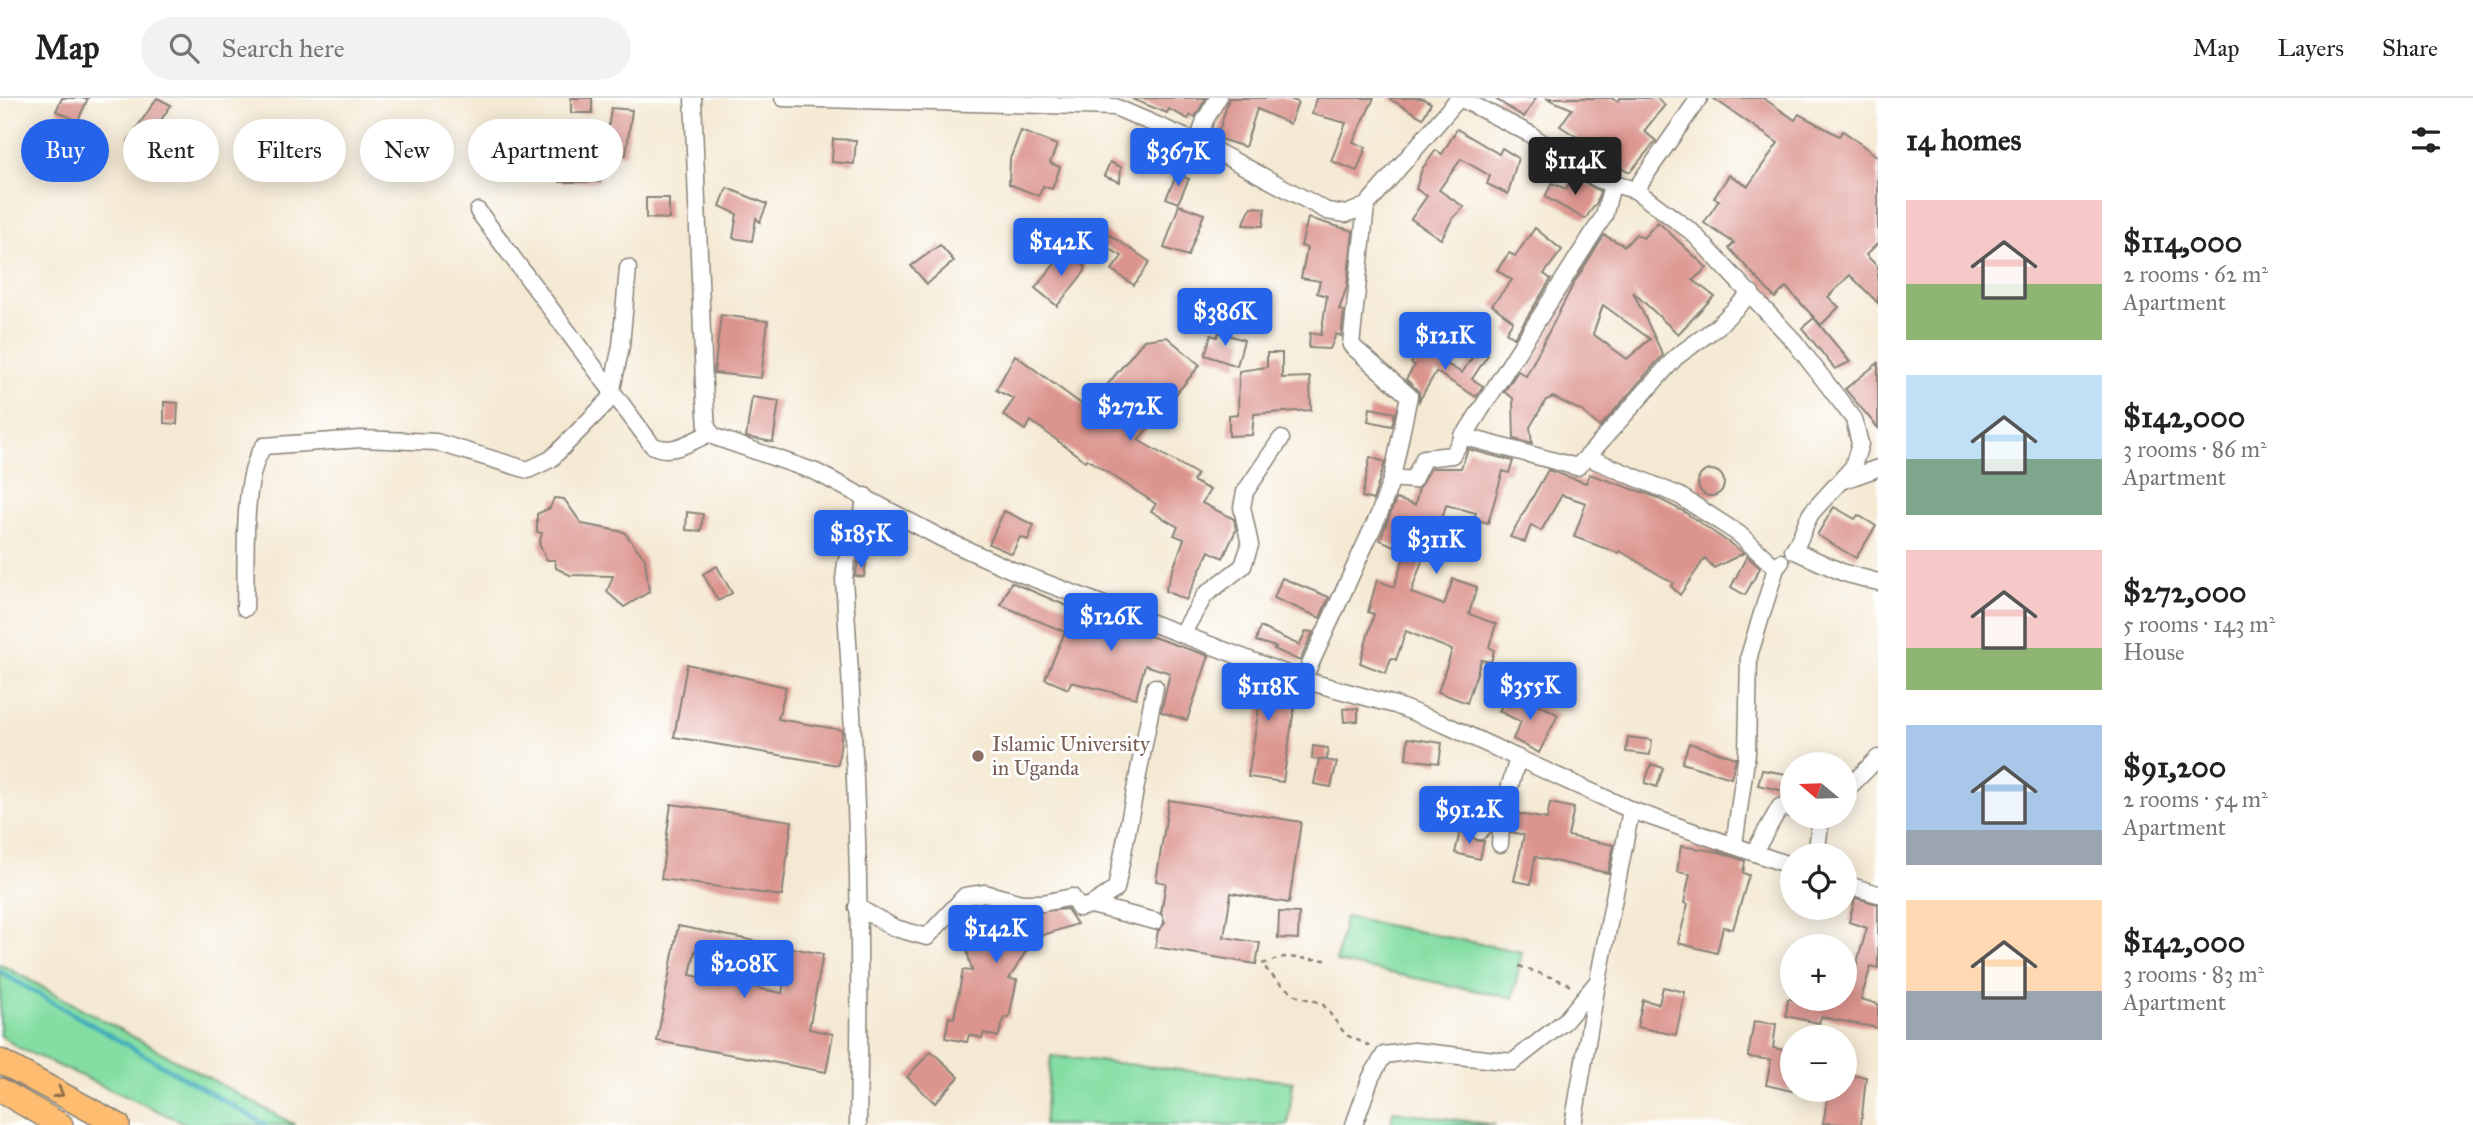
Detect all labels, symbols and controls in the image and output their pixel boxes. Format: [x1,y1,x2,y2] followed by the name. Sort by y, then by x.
[141,17,631,80] search box
[35,28,99,68] text: Map
[165,29,203,67] icon: search
[221,32,345,64] text: Search here
[2193,33,2240,63] text: Map
[2278,33,2344,63] text: Layers
[2382,33,2438,63] text: Share
[21,119,109,182] chip: Buy
[123,119,219,182] chip: Rent
[233,119,346,182] chip: Filters
[360,119,454,182] chip: New
[468,119,623,182] chip: Apartment
[2407,121,2445,159] icon: filters
[1906,122,2021,158] text: 14 homes
[1129,129,1227,188] pin: $367K
[1146,137,1210,165] text: $367K
[1526,138,1624,197] pin: $114K
[1544,146,1606,174] text: $114K
[1012,218,1110,278] pin: $142K
[2123,224,2242,260] text: $114,000
[1029,227,1093,255] text: $142K
[1962,228,2046,312] icon: home
[2123,260,2268,288] text: 2 rooms · 62 m²
[1176,288,1274,348] pin: $386K
[2123,288,2226,316] text: Apartment
[1193,297,1257,325] text: $386K
[1396,313,1494,372] pin: $121K
[1415,321,1475,349] text: $121K
[1081,384,1179,443] pin: $272K
[1098,392,1162,420] text: $272K
[2123,399,2245,435] text: $142,000
[1962,403,2046,487] icon: home
[2123,435,2267,463] text: 3 rooms · 86 m²
[2123,463,2226,491] text: Apartment
[812,510,910,570] pin: $185K
[1387,517,1485,576] pin: $311K
[830,519,892,547] text: $185K
[1407,525,1465,553] text: $311K
[2123,574,2247,610] text: $272,000
[1962,578,2046,662] icon: home
[1062,594,1160,653] pin: $126K
[1080,602,1142,630] text: $126K
[2123,610,2275,638] text: 5 rooms · 143 m²
[2123,638,2185,666] text: House
[1481,662,1579,722] pin: $355K
[1219,664,1317,723] pin: $118K
[1500,671,1560,699] text: $355K
[1238,672,1298,700] text: $118K
[992,731,1151,781] place label: Islamic University in Uganda
[970,748,986,764] marker: Islamic University in Uganda
[2123,749,2226,785] text: $91,200
[1780,752,1857,830] north arrow
[1780,752,1857,1102] map controls
[1962,753,2046,837] icon: home
[2123,785,2268,813] text: 2 rooms · 54 m²
[1412,786,1526,846] pin: $91.2K
[1435,795,1503,823] text: $91.2K
[2123,813,2226,841] text: Apartment
[1780,843,1857,920] button: locate
[947,906,1045,965] pin: $142K
[964,914,1028,942] text: $142K
[2123,924,2245,960] text: $142,000
[1962,928,2046,1012] icon: home
[1780,934,1857,1011] button: +
[695,940,793,1000] pin: $208K
[710,949,778,977] text: $208K
[2123,960,2264,988] text: 3 rooms · 83 m²
[2123,988,2226,1016] text: Apartment
[1780,1025,1857,1102] button: −
[52,1085,64,1098] one-way arrow

